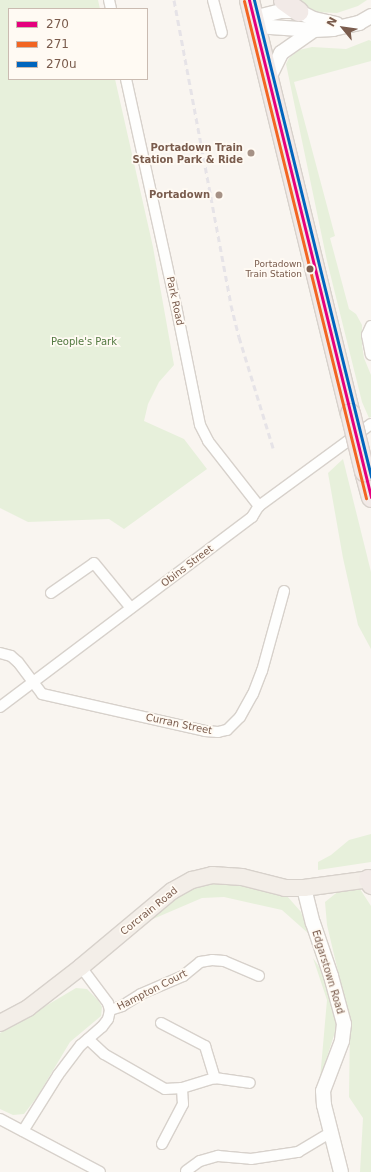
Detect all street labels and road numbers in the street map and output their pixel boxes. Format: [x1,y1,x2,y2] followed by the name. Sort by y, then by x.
[164,275,186,327] street label: Park Road
[159,543,215,589] street label: Obins Street
[145,711,213,737] street label: Curran Street
[118,884,180,938] street label: Corcrain Road
[310,929,346,1015] street label: Edgarstown Road
[115,967,189,1013] street label: Hampton Court

